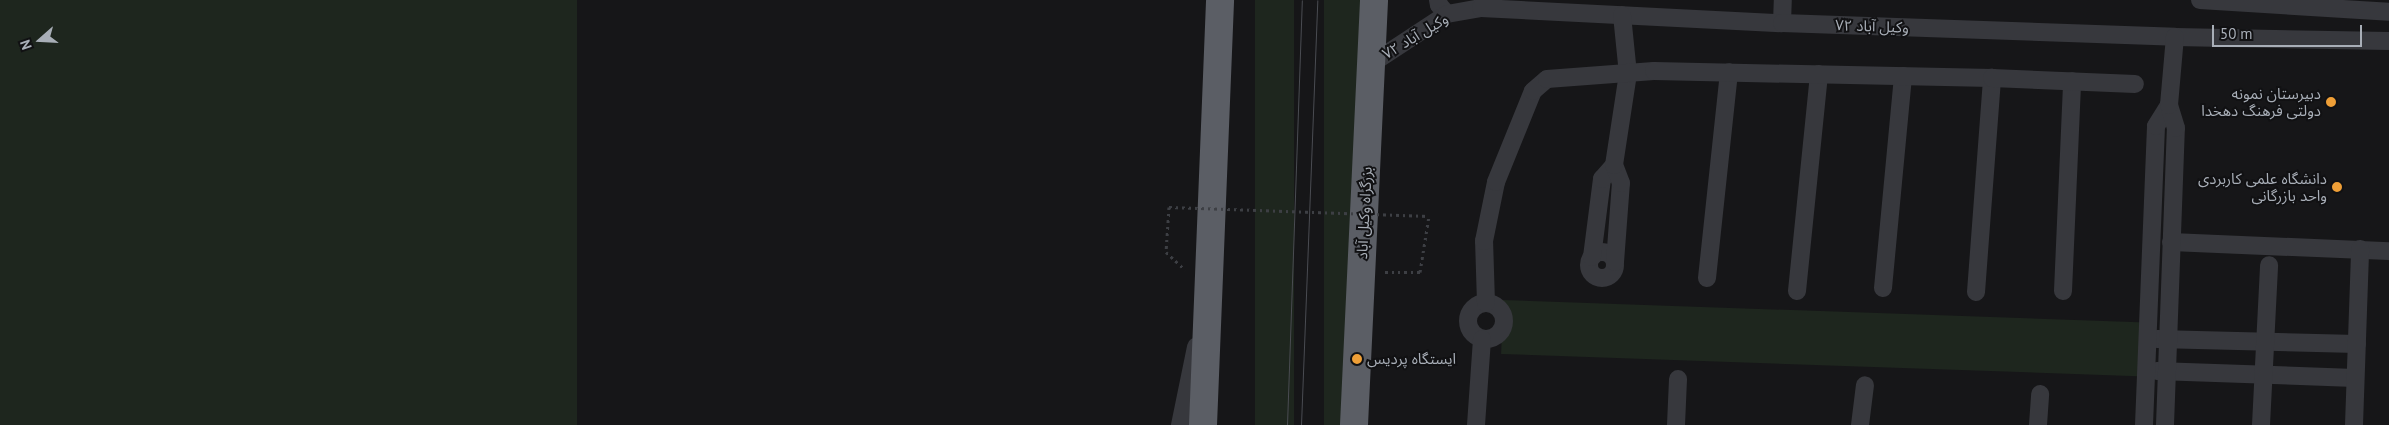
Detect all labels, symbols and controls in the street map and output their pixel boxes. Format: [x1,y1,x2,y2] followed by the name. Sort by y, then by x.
[1379,9,1451,63] street label: ۷۲ وکیل آباد
[15,15,65,65] north arrow
[2214,15,2364,47] scale bar
[1835,16,1909,36] street label: ۷۲ وکیل آباد
[2220,24,2253,43] text: 50 m
[16,38,36,52] text: N
[2201,84,2321,119] place label: دبیرستان نمونه دولتی فرهنگ دهخدا
[2325,96,2337,108] marker: دبیرستان نمونه دولتی فرهنگ دهخدا
[1353,166,1375,260] street label: بزرگراه وکیل آباد
[2198,169,2327,204] place label: دانشگاه علمی کاربردی واحد بازرگانی
[2331,181,2343,193] marker: دانشگاه علمی کاربردی واحد بازرگانی
[1367,350,1456,368] place label: ایستگاه پردیس
[1351,353,1363,365] marker: ایستگاه پردیس

